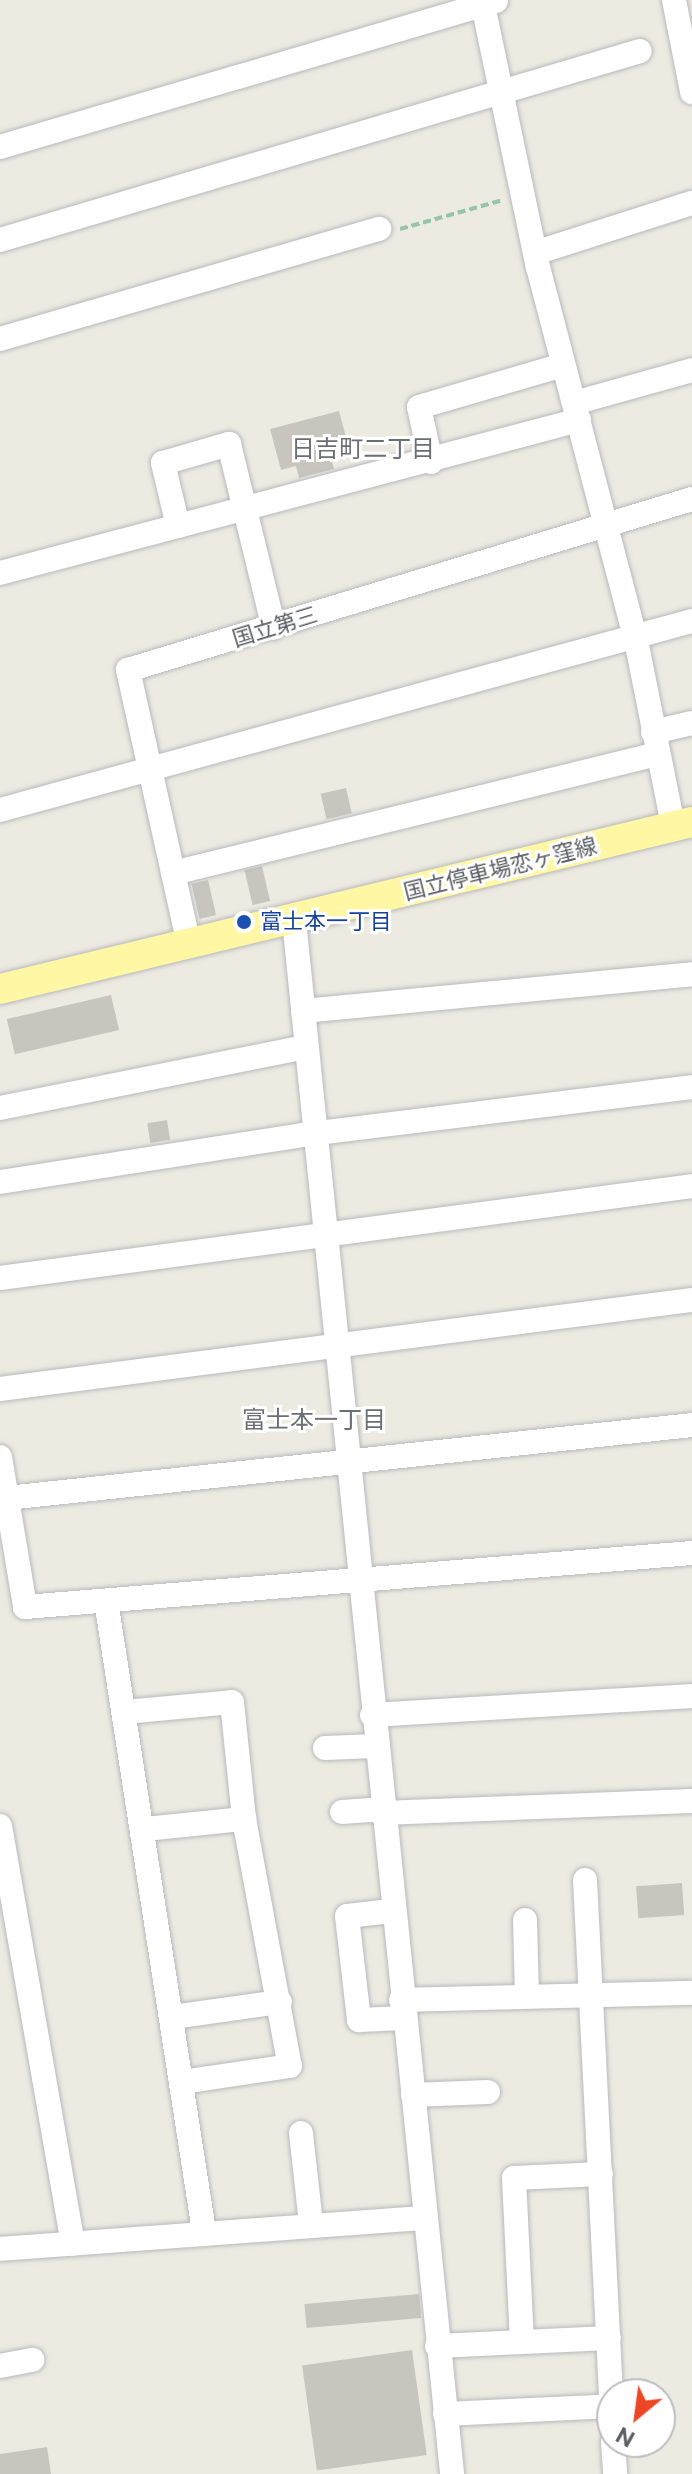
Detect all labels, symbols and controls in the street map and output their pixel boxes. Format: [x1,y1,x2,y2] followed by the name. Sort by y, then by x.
[291,435,435,463] district label: 日吉町二丁目
[229,602,321,652] street label: 国立第三
[401,832,599,906] street label: 国立停車場恋ヶ窪線
[260,909,392,935] place label: 富士本一丁目
[235,913,253,931] marker: 富士本一丁目
[242,1406,386,1434] district label: 富士本一丁目
[596,2378,676,2458] north arrow
[612,2422,639,2453] text: N

